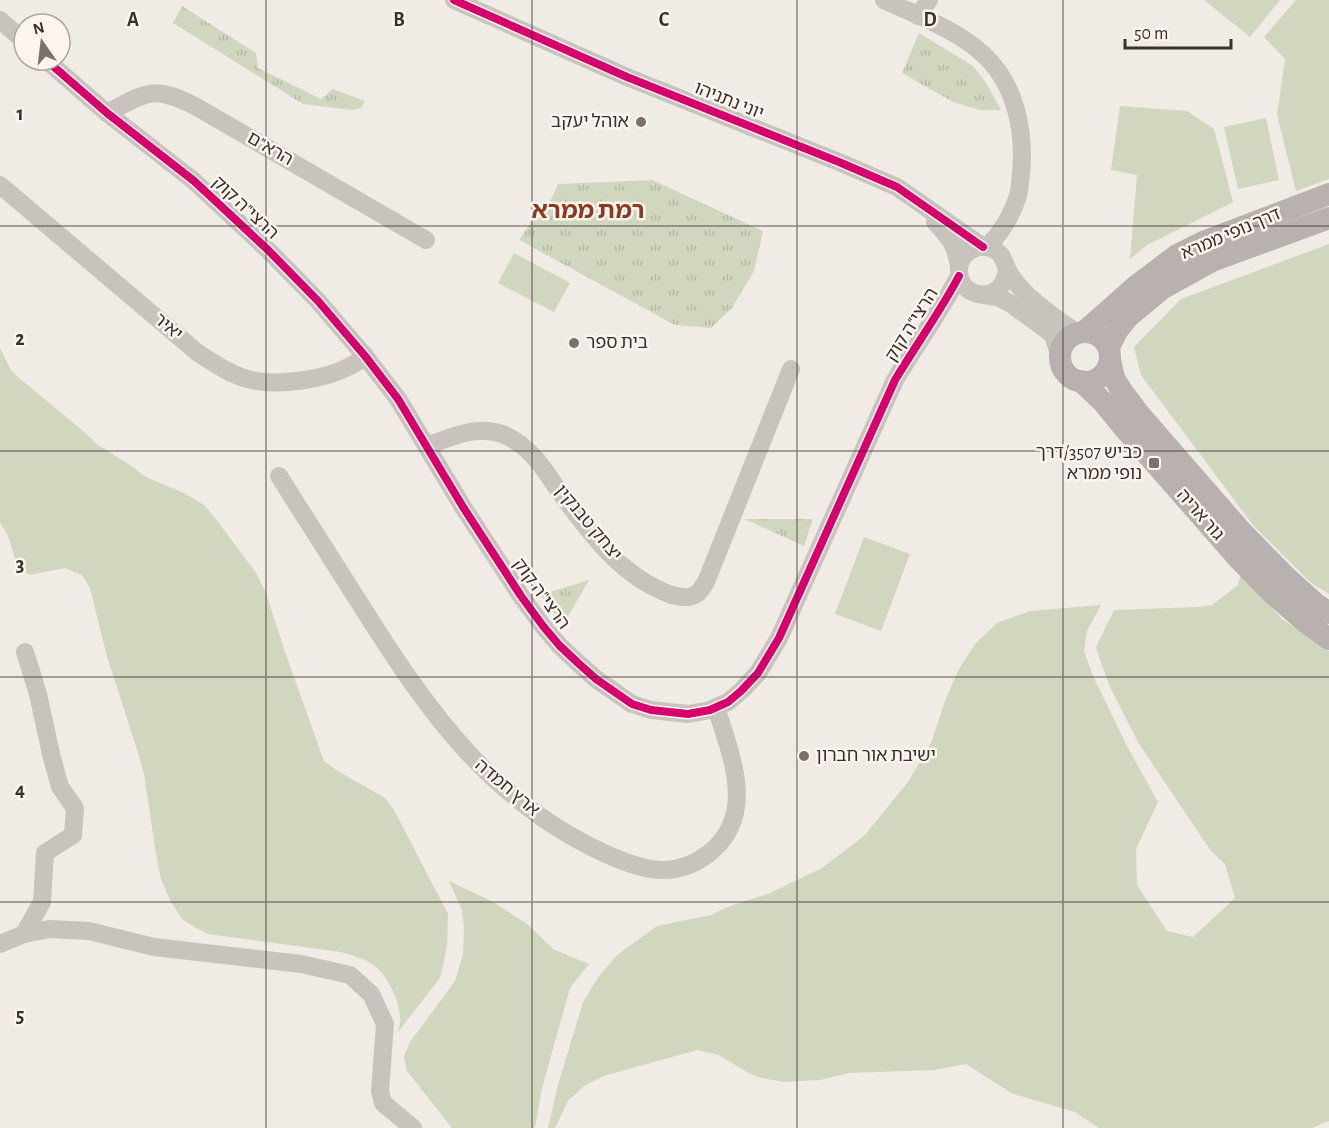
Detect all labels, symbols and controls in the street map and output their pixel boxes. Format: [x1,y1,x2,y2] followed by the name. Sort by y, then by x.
[127,10,139,30] text: A
[393,10,405,30] text: B
[659,10,670,30] text: C
[923,10,937,30] text: D
[12,12,72,72] north arrow
[1125,12,1232,50] scale bar
[31,19,46,38] text: N
[1134,25,1168,43] text: 50 m
[692,79,766,123] street label: יוני נתניהו
[16,104,24,124] text: 1
[551,112,629,131] place label: אוהל יעקב
[634,115,648,129] marker: אוהל יעקב
[244,129,296,169] street label: הרא"ם
[209,173,281,243] street label: הרצי"ה קוק
[532,199,644,223] district label: רמת ממרא
[1179,205,1284,263] street label: דרך נופי ממרא
[882,285,942,365] street label: הרצי"ה קוק
[150,310,186,344] street label: יאיר
[15,329,25,349] text: 2
[586,334,648,352] place label: בית ספר
[567,336,581,350] marker: בית ספר
[1036,444,1142,483] place label: כביש 3507/דרך נופי ממרא
[1147,456,1161,470] marker: כביש 3507/דרך נופי ממרא
[551,482,625,564] street label: יצחק טבנקין
[1173,486,1227,544] street label: גור אריה
[16,555,24,575] text: 3
[509,555,573,633] street label: הרצי"ה קוק
[816,747,936,765] place label: ישיבת אור חברון
[797,749,811,763] marker: ישיבת אור חברון
[471,756,543,820] street label: ארץ חמדה
[15,780,25,800] text: 4
[16,1006,24,1026] text: 5

